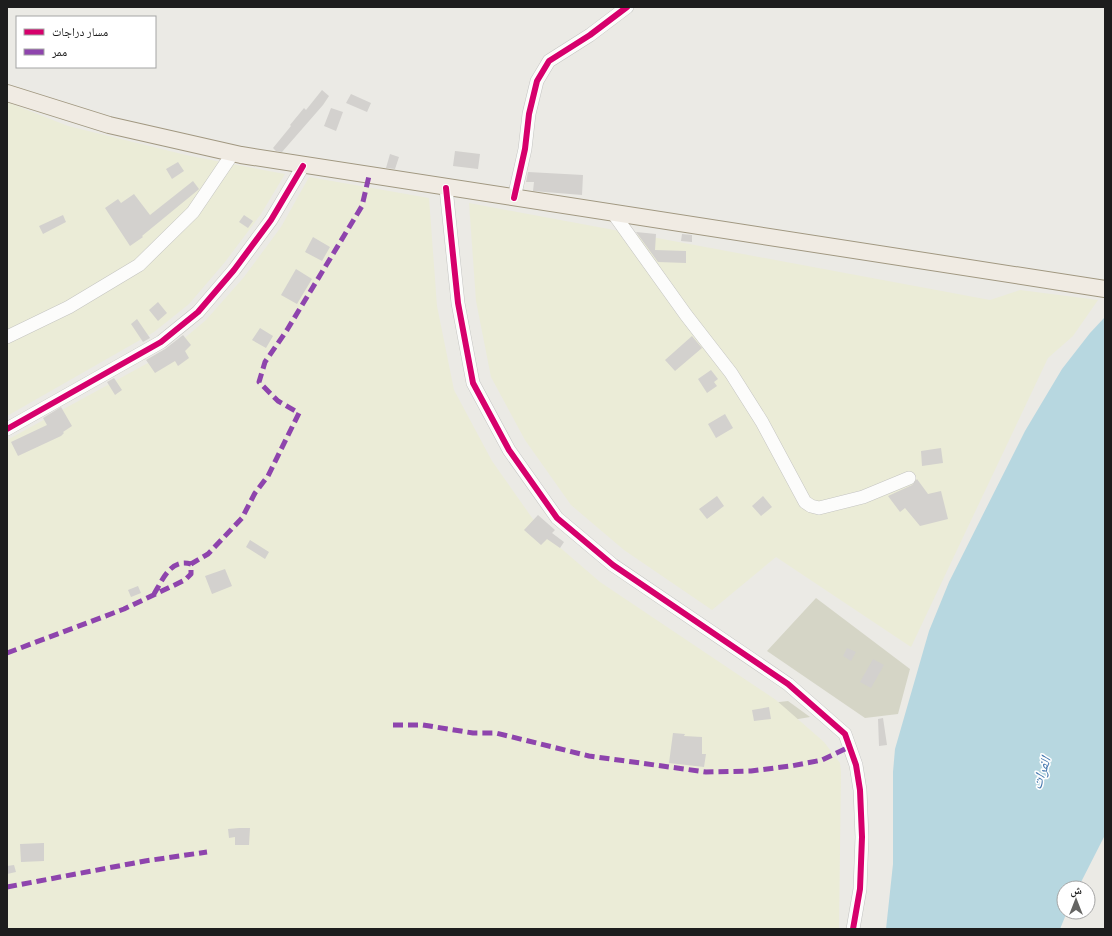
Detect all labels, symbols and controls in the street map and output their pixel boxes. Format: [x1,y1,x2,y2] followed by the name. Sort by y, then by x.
[16,16,156,68] legend
[52,22,108,41] text: مسار دراجات
[51,42,67,61] text: ممر
[1024,752,1057,792] water label: الفرات
[1056,880,1096,920] north arrow
[1070,882,1082,898] text: ش

